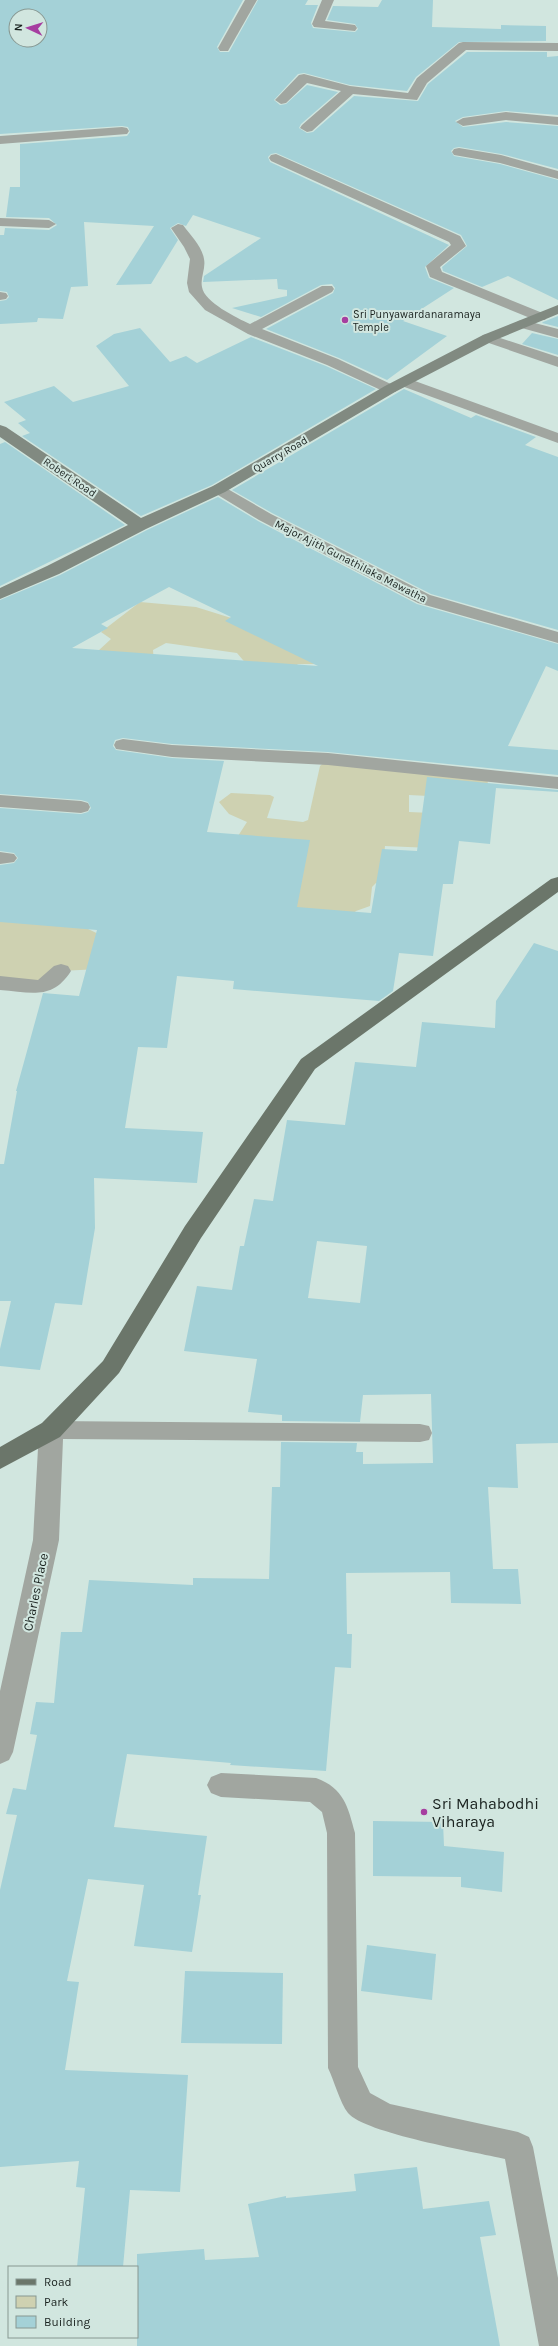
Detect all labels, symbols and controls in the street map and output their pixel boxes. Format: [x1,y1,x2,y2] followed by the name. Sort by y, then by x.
[8,8,48,48] north arrow
[12,23,25,32] text: N
[353,308,481,334] place label: Sri Punyawardanaramaya Temple
[340,315,350,325] marker: Sri Punyawardanaramaya Temple
[251,434,310,475] street label: Quarry Road
[41,455,99,500] street label: Robert Road
[273,517,429,606] street label: Major Ajith Gunathilaka Mawatha
[20,1551,51,1632] street label: Charles Place
[432,1794,539,1831] place label: Sri Mahabodhi Viharaya
[419,1807,429,1817] marker: Sri Mahabodhi Viharaya
[8,2266,138,2338] legend
[44,2275,72,2289] text: Road
[44,2295,69,2309] text: Park
[44,2315,91,2329] text: Building

